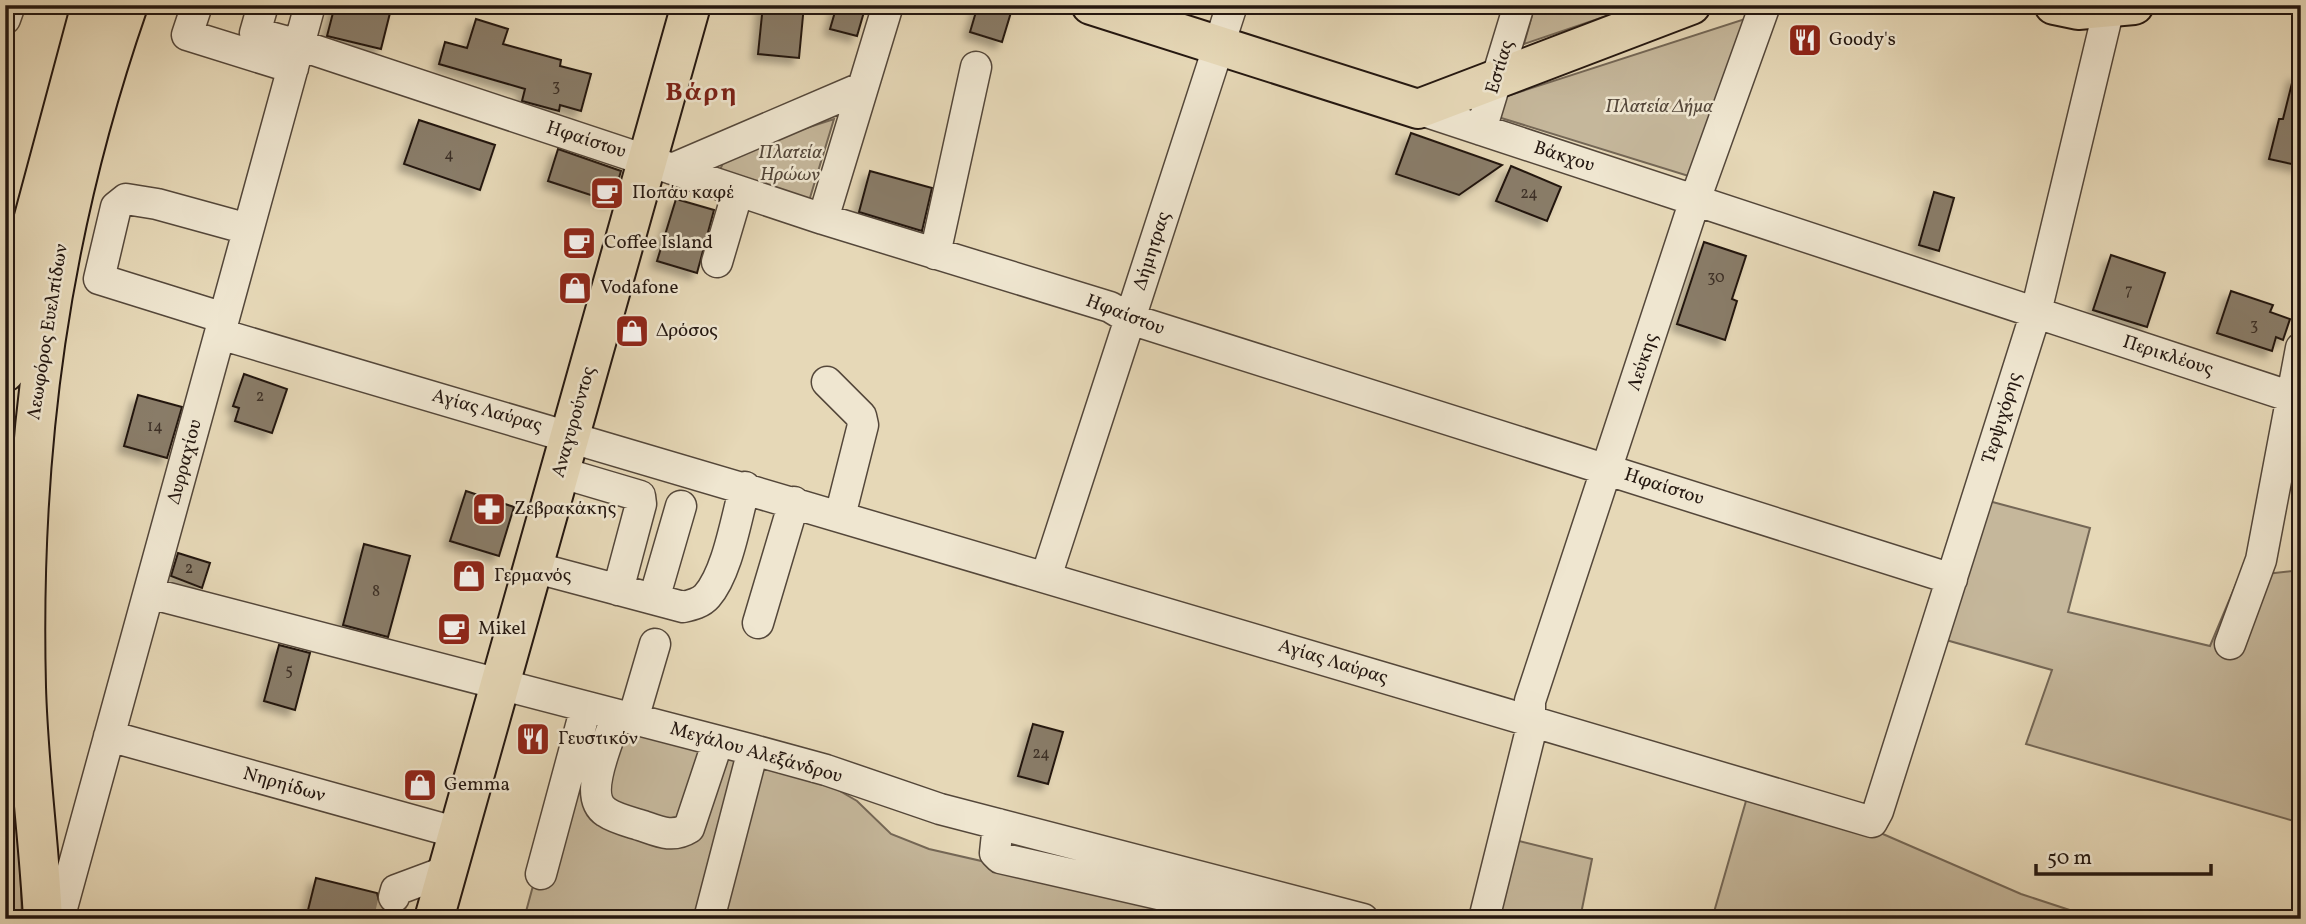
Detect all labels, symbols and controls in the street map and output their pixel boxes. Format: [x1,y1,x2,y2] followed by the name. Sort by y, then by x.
[1786,21,1824,59] restaurant icon: Goody's
[1829,27,1896,53] place label: Goody's
[1480,37,1520,97] street label: Εστίας
[665,75,739,111] district label: Βάρη
[552,76,560,98] house number: 3
[1605,94,1713,120] park label: Πλατεία Δήμα
[543,115,629,165] street label: Ηφαίστου
[1530,135,1598,179] street label: Βάκχου
[758,140,822,188] park label: Πλατεία Ηρώων
[444,144,454,166] house number: 4
[588,174,626,212] cafe icon: Ποπάυ καφέ
[632,180,734,206] place label: Ποπάυ καφέ
[1520,183,1538,205] house number: 24
[1127,208,1177,294] street label: Δήμητρας
[560,224,598,262] cafe icon: Coffee Island
[604,230,713,256] place label: Coffee Island
[21,242,75,422] street label: Λεωφόρος Ευελπίδων
[1707,267,1725,289] house number: 30
[556,269,594,307] shop icon: Vodafone
[600,275,678,301] place label: Vodafone
[2125,280,2133,302] house number: 7
[1082,288,1168,342] street label: Ηφαίστου
[613,312,651,350] shop icon: Δρόσος
[2250,315,2258,337] house number: 3
[656,318,718,344] place label: Δρόσος
[2119,329,2217,383] street label: Περικλέους
[1621,330,1665,394] street label: Λεύκης
[546,363,602,481] street label: Αναγυρούντος
[1976,369,2028,467] street label: Τερψιχόρης
[429,383,545,439] street label: Αγίας Λαύρας
[256,386,264,408] house number: 2
[147,416,163,438] house number: 14
[161,417,209,507] street label: Δυρραχίου
[1621,462,1707,512] street label: Ηφαίστου
[470,490,508,528] pharmacy icon: Ζεβρακάκης
[514,496,616,522] place label: Ζεβρακάκης
[450,557,488,595] shop icon: Γερμανός
[185,558,193,580] house number: 2
[494,563,571,589] place label: Γερμανός
[372,581,380,603] house number: 8
[435,610,473,648] cafe icon: Mikel
[478,616,526,642] place label: Mikel
[1275,633,1391,691] street label: Αγίας Λαύρας
[285,660,293,682] house number: 5
[667,716,845,790] street label: Μεγάλου Αλεξάνδρου
[514,720,552,758] restaurant icon: Γευστικόν
[558,726,638,752] place label: Γευστικόν
[1032,743,1050,765] house number: 24
[240,761,328,809] street label: Νηρηίδων
[401,766,439,804] shop icon: Gemma
[444,772,510,798] place label: Gemma
[2036,833,2212,877] scale bar
[2047,844,2092,873] text: 50 m

